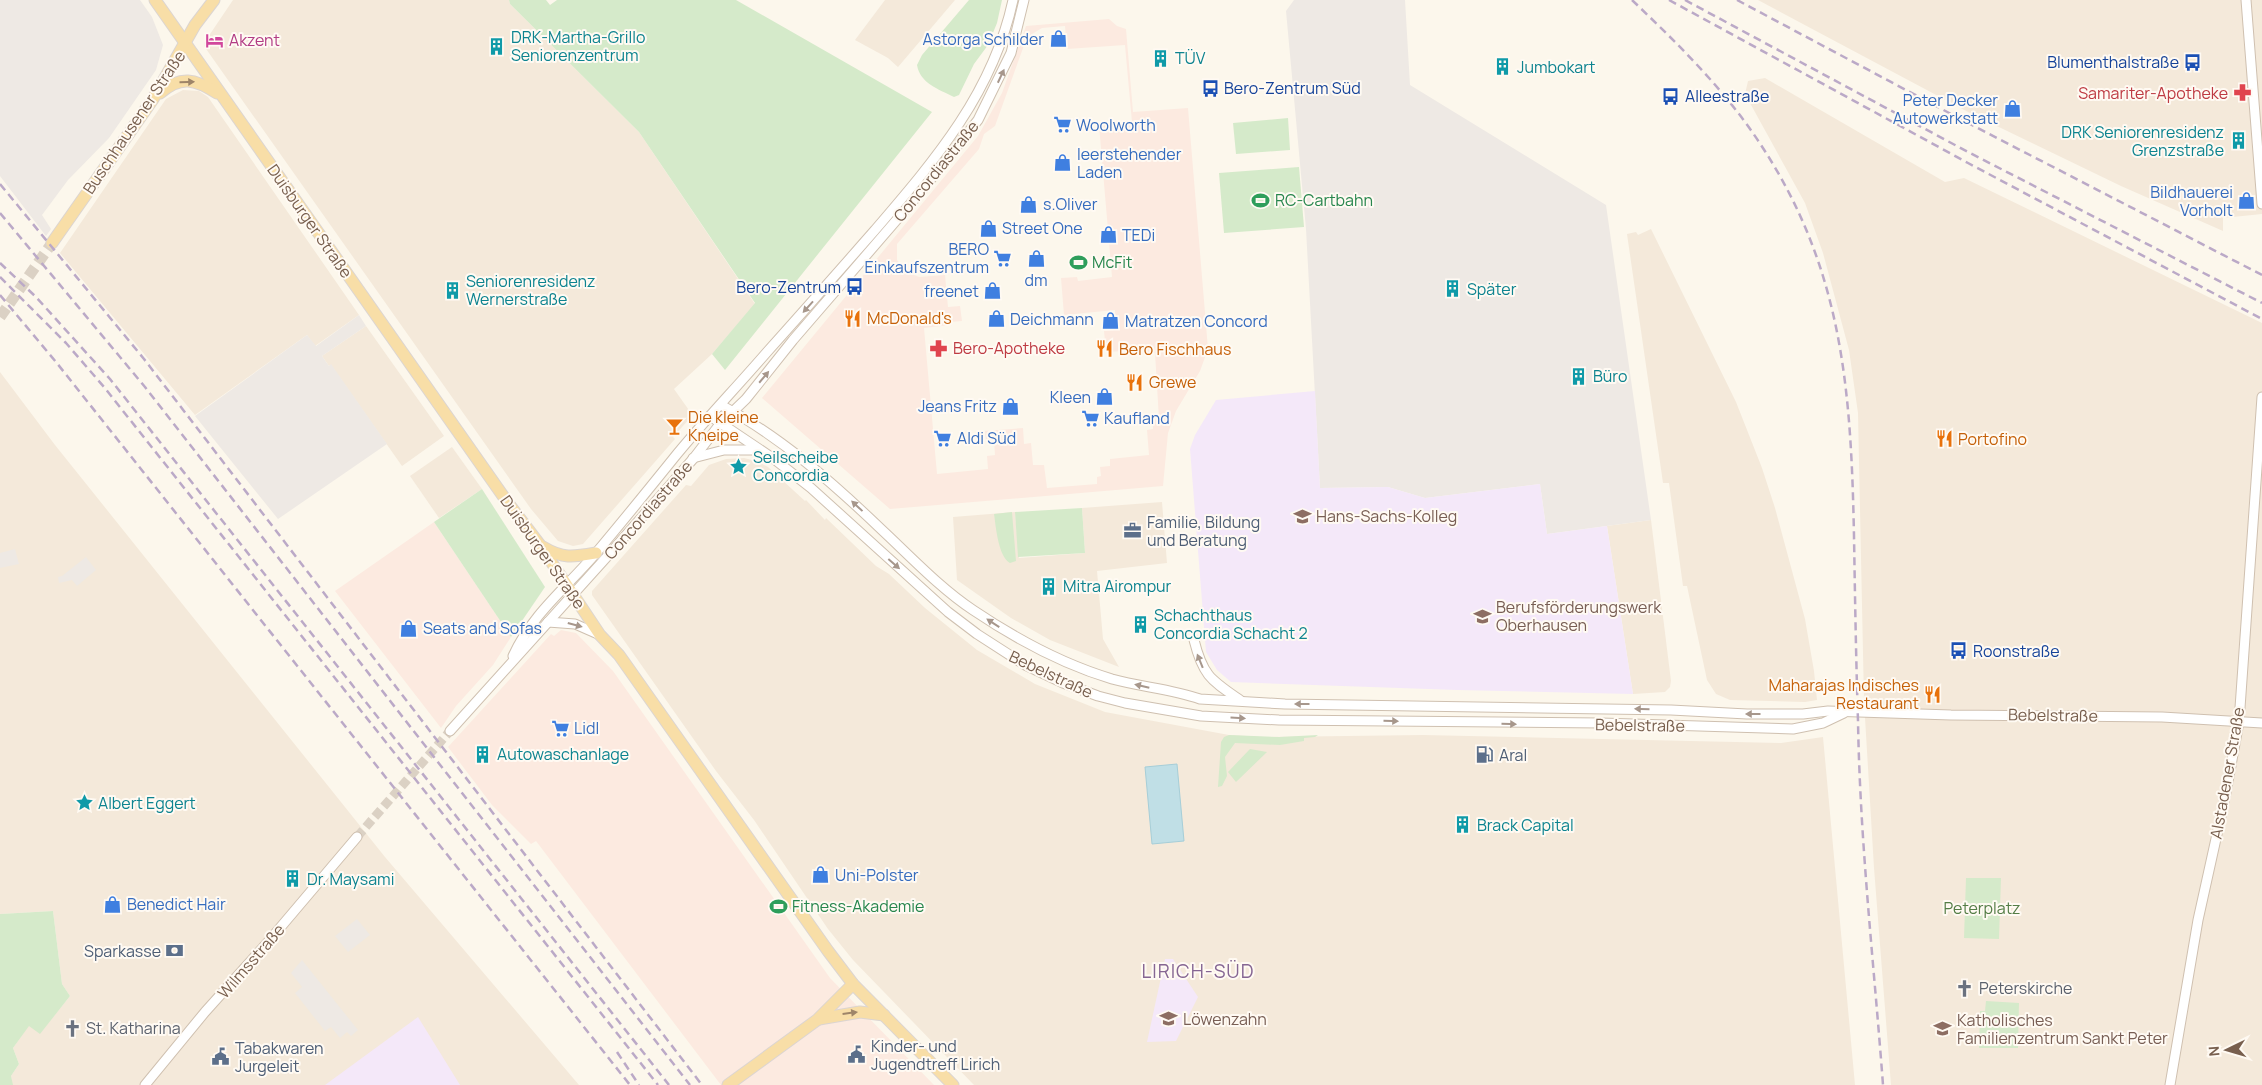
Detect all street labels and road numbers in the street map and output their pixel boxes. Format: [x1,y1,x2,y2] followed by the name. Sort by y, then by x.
[78,46,190,198] street label: Buschhausener Straße
[888,116,984,226] street label: Concordiastraße
[263,160,357,282] street label: Duisburger Straße
[599,456,697,564] street label: Concordiastraße
[496,491,590,613] street label: Duisburger Straße
[1006,645,1096,703] street label: Bebelstraße
[2008,703,2098,727] street label: Bebelstraße
[2205,705,2249,841] street label: Alstadener Straße
[1595,713,1685,737] street label: Bebelstraße
[212,919,290,1003] street label: Wilmsstraße

